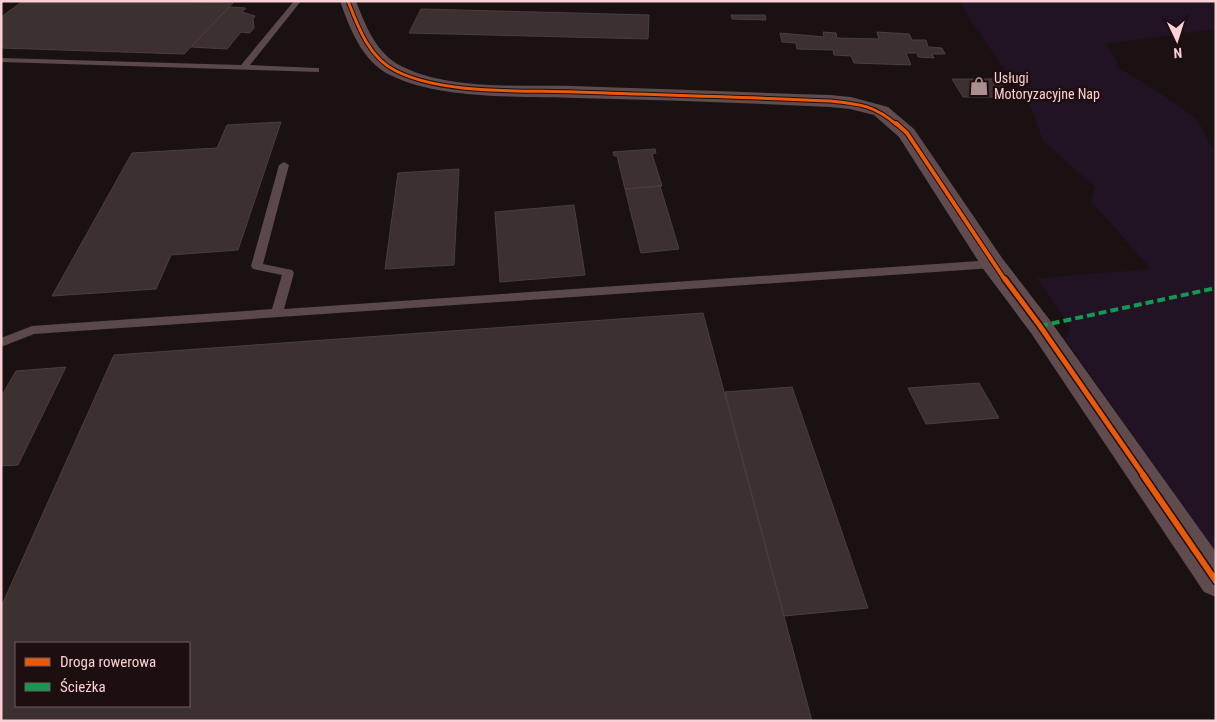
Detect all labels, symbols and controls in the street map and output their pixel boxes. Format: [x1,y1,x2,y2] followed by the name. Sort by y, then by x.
[1152,15,1202,65] north arrow
[1173,45,1183,61] text: N
[994,70,1100,102] place label: Usługi Motoryzacyjne Nap
[968,75,990,97] shop icon: Usługi Motoryzacyjne Nap
[15,642,190,707] legend
[60,653,156,671] text: Droga rowerowa
[60,678,106,696] text: Ścieżka

